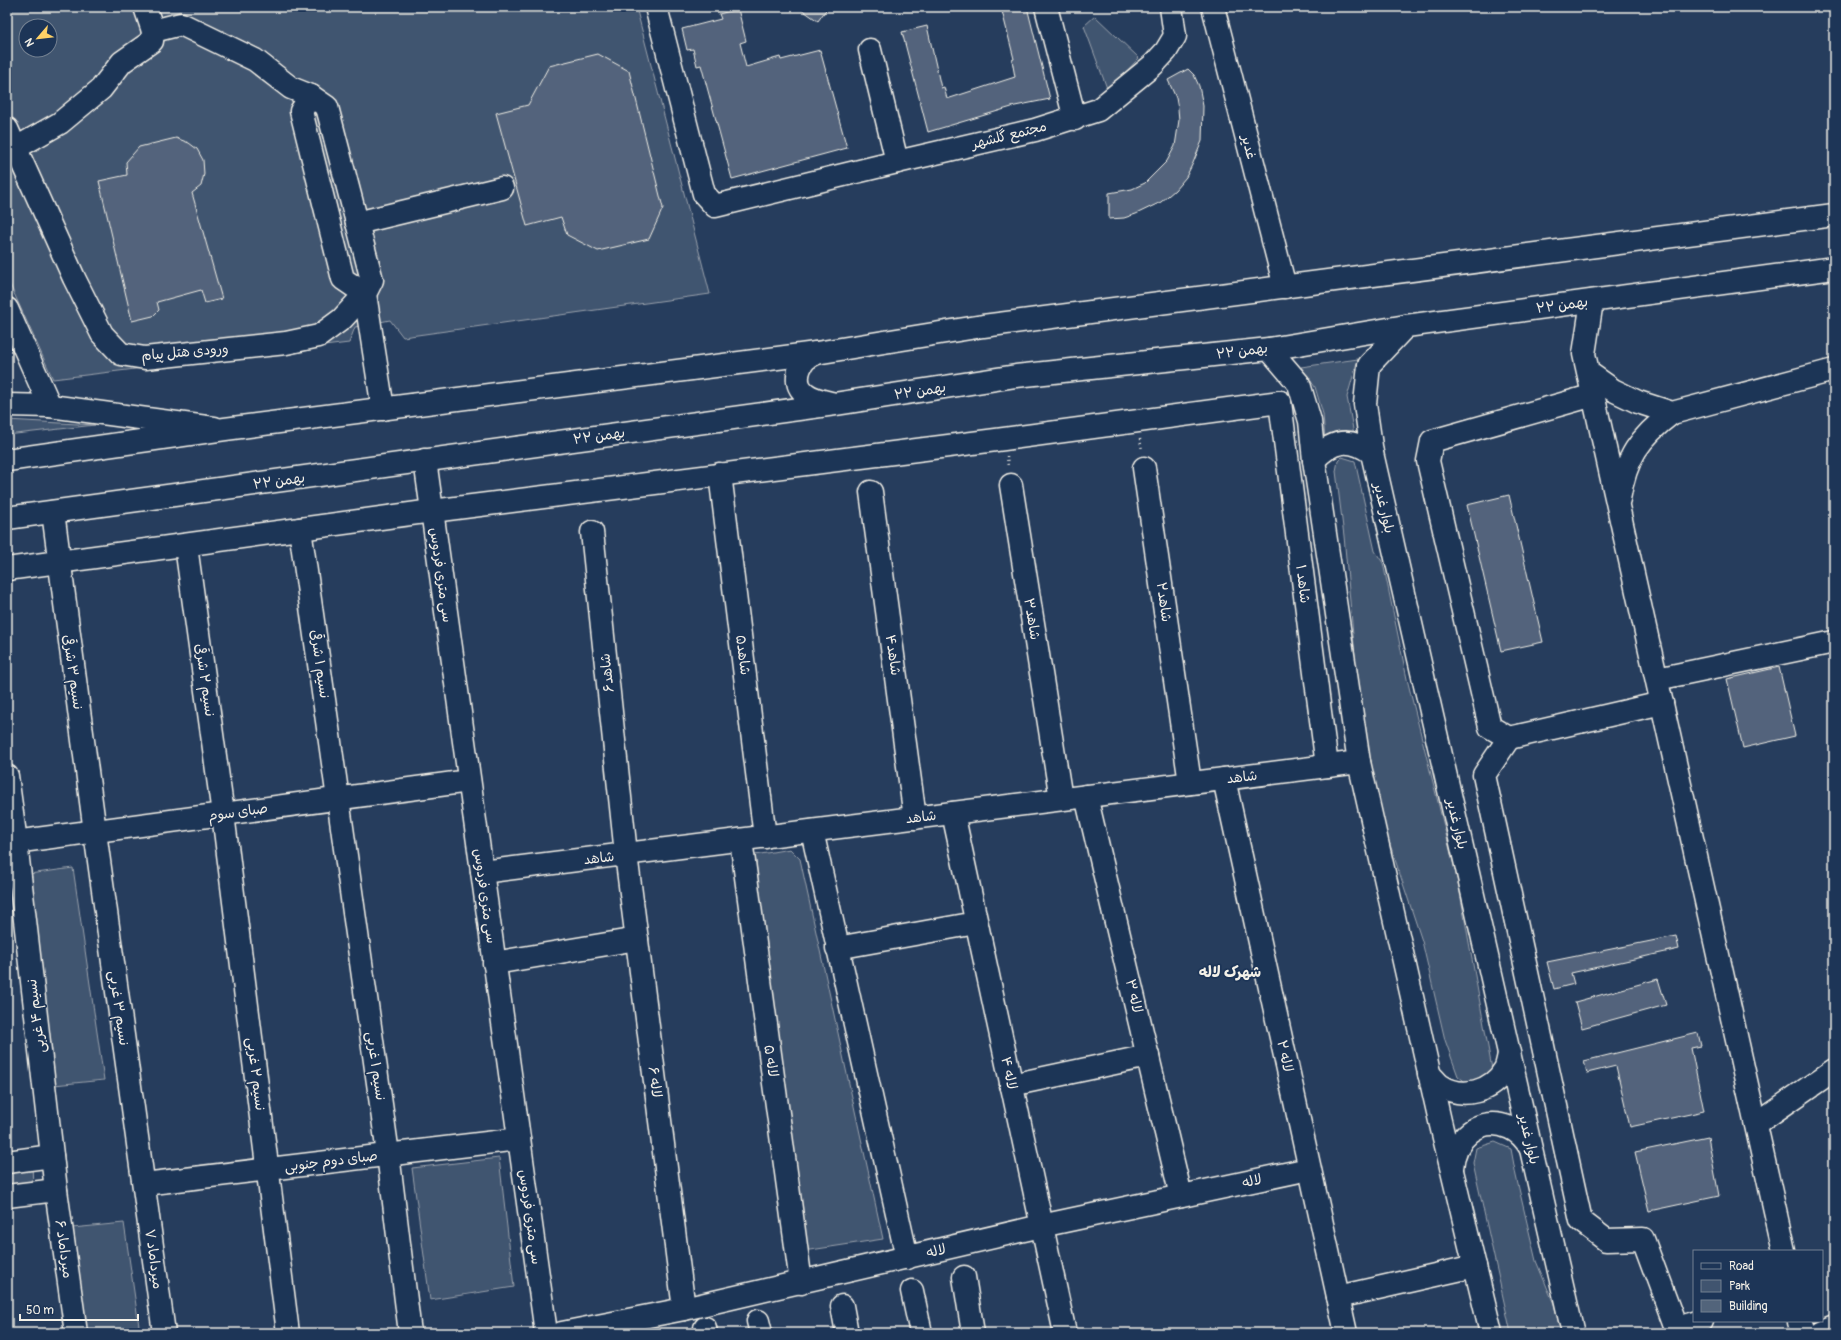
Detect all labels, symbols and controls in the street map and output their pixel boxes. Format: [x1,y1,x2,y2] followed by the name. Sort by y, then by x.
[18,18,58,58] north arrow
[22,36,37,49] text: N
[969,117,1049,155] street label: مجتمع گلشهر
[1238,132,1260,161] street label: غدیر
[1535,293,1589,317] street label: ۲۲ بهمن
[1215,339,1269,363] street label: ۲۲ بهمن
[141,340,229,366] street label: ورودی هتل پیام
[893,379,947,403] street label: ۲۲ بهمن
[572,424,626,448] street label: ۲۲ بهمن
[252,469,306,493] street label: ۲۲ بهمن
[1370,480,1398,535] street label: بلوار غدیر
[426,526,456,624] street label: سی متری فردوس
[1292,564,1314,604] street label: شاهد ۱
[1153,581,1175,623] street label: شاهد۲
[1020,597,1044,641] street label: شاهد۳
[305,629,333,700] street label: نسیم ۱ شرقی
[57,633,87,711] street label: نسیم ۳ شرقی
[882,633,904,677] street label: شاهد۴
[732,634,754,676] street label: شاهد۵
[189,642,219,718] street label: نسیم ۲ شرقی
[596,653,618,693] street label: شاهد۶
[1226,767,1258,787] street label: شاهد
[1443,796,1471,851] street label: بلوار غدیر
[207,799,269,828] street label: صبای سوم
[905,807,937,827] street label: شاهد
[470,847,500,945] street label: سی متری فردوس
[583,848,615,868] street label: شاهد
[1199,963,1261,982] district label: شهرک لاله
[103,969,133,1047] street label: نسیم ۳ غربی
[1122,977,1146,1015] street label: لاله ۳
[23,978,51,1054] street label: نسیم ۴ غربی
[361,1031,389,1102] street label: نسیم ۱ غربی
[241,1036,269,1112] street label: نسیم ۲ غربی
[1273,1038,1297,1074] street label: لاله ۲
[760,1044,782,1078] street label: لاله ۵
[997,1055,1021,1091] street label: لاله ۴
[645,1065,665,1099] street label: لاله ۶
[1515,1111,1543,1166] street label: بلوار غدیر
[284,1147,379,1177] street label: صبای دوم جنوبی
[515,1168,545,1266] street label: سی متری فردوس
[1241,1171,1263,1191] street label: لاله
[51,1219,77,1279] street label: میرداماد ۶
[141,1228,167,1290] street label: میرداماد ۷
[925,1241,947,1261] street label: لاله
[1693,1250,1823,1322] legend
[1729,1259,1754,1274] text: Road
[1729,1279,1750,1294] text: Park
[20,1296,138,1322] scale bar
[1729,1299,1768,1314] text: Building
[26,1303,54,1318] text: 50 m

